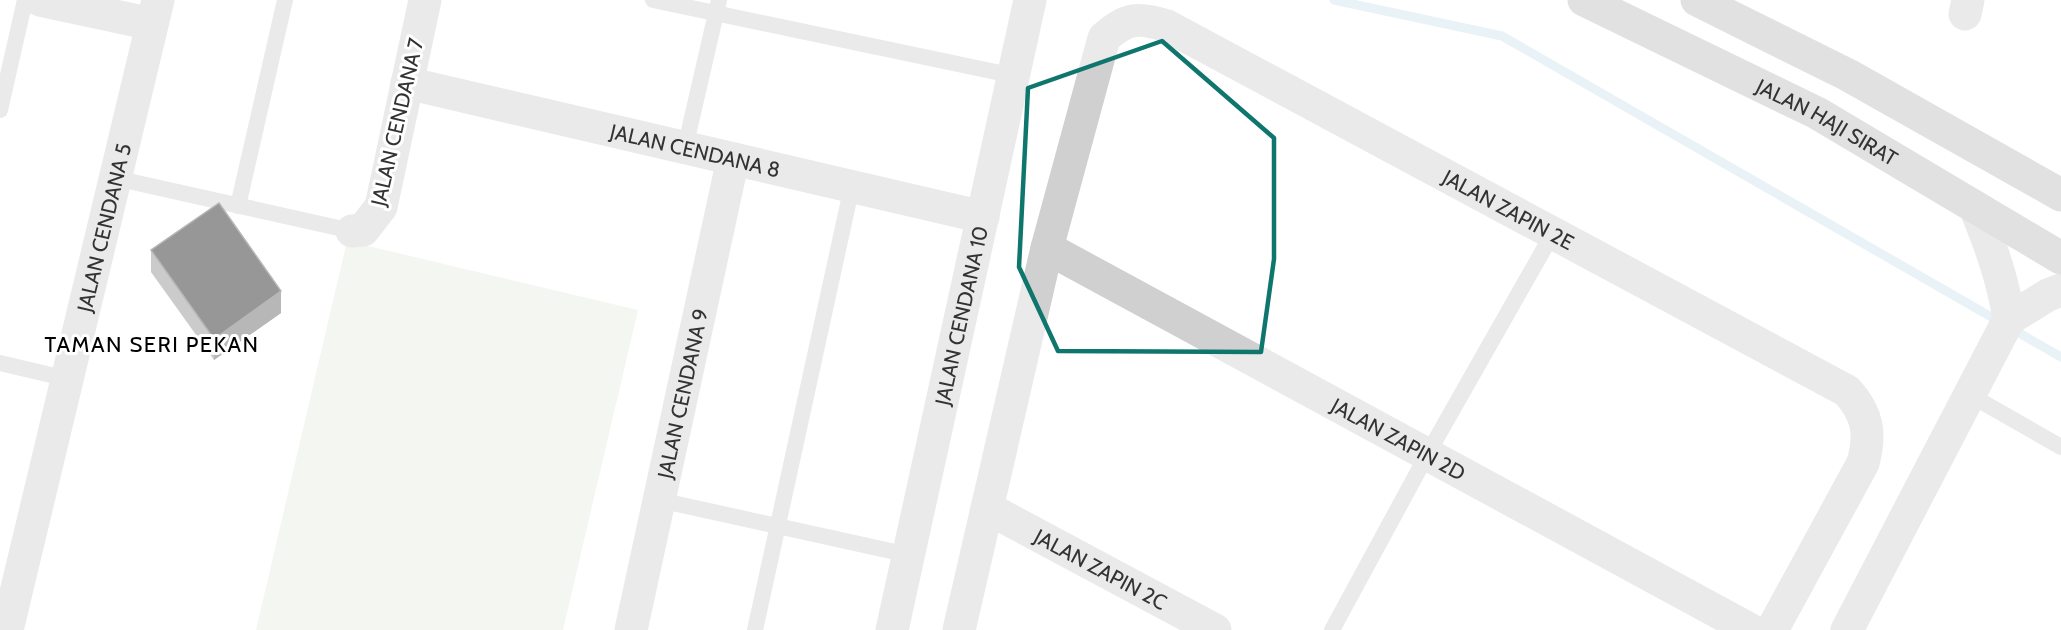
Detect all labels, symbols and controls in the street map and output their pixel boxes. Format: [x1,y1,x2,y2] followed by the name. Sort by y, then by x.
[365,35,429,209] street label: JALAN CENDANA 7
[1751,73,1902,171] street label: JALAN HAJI SIRAT
[607,118,783,182] street label: JALAN CENDANA 8
[71,141,136,315] street label: JALAN CENDANA 5
[1438,163,1578,255] street label: JALAN ZAPIN 2E
[929,224,993,408] street label: JALAN CENDANA 10
[651,306,713,482] street label: JALAN CENDANA 9
[44,331,260,358] district label: TAMAN SERI PEKAN
[1326,392,1470,485] street label: JALAN ZAPIN 2D
[1029,523,1171,615] street label: JALAN ZAPIN 2C

